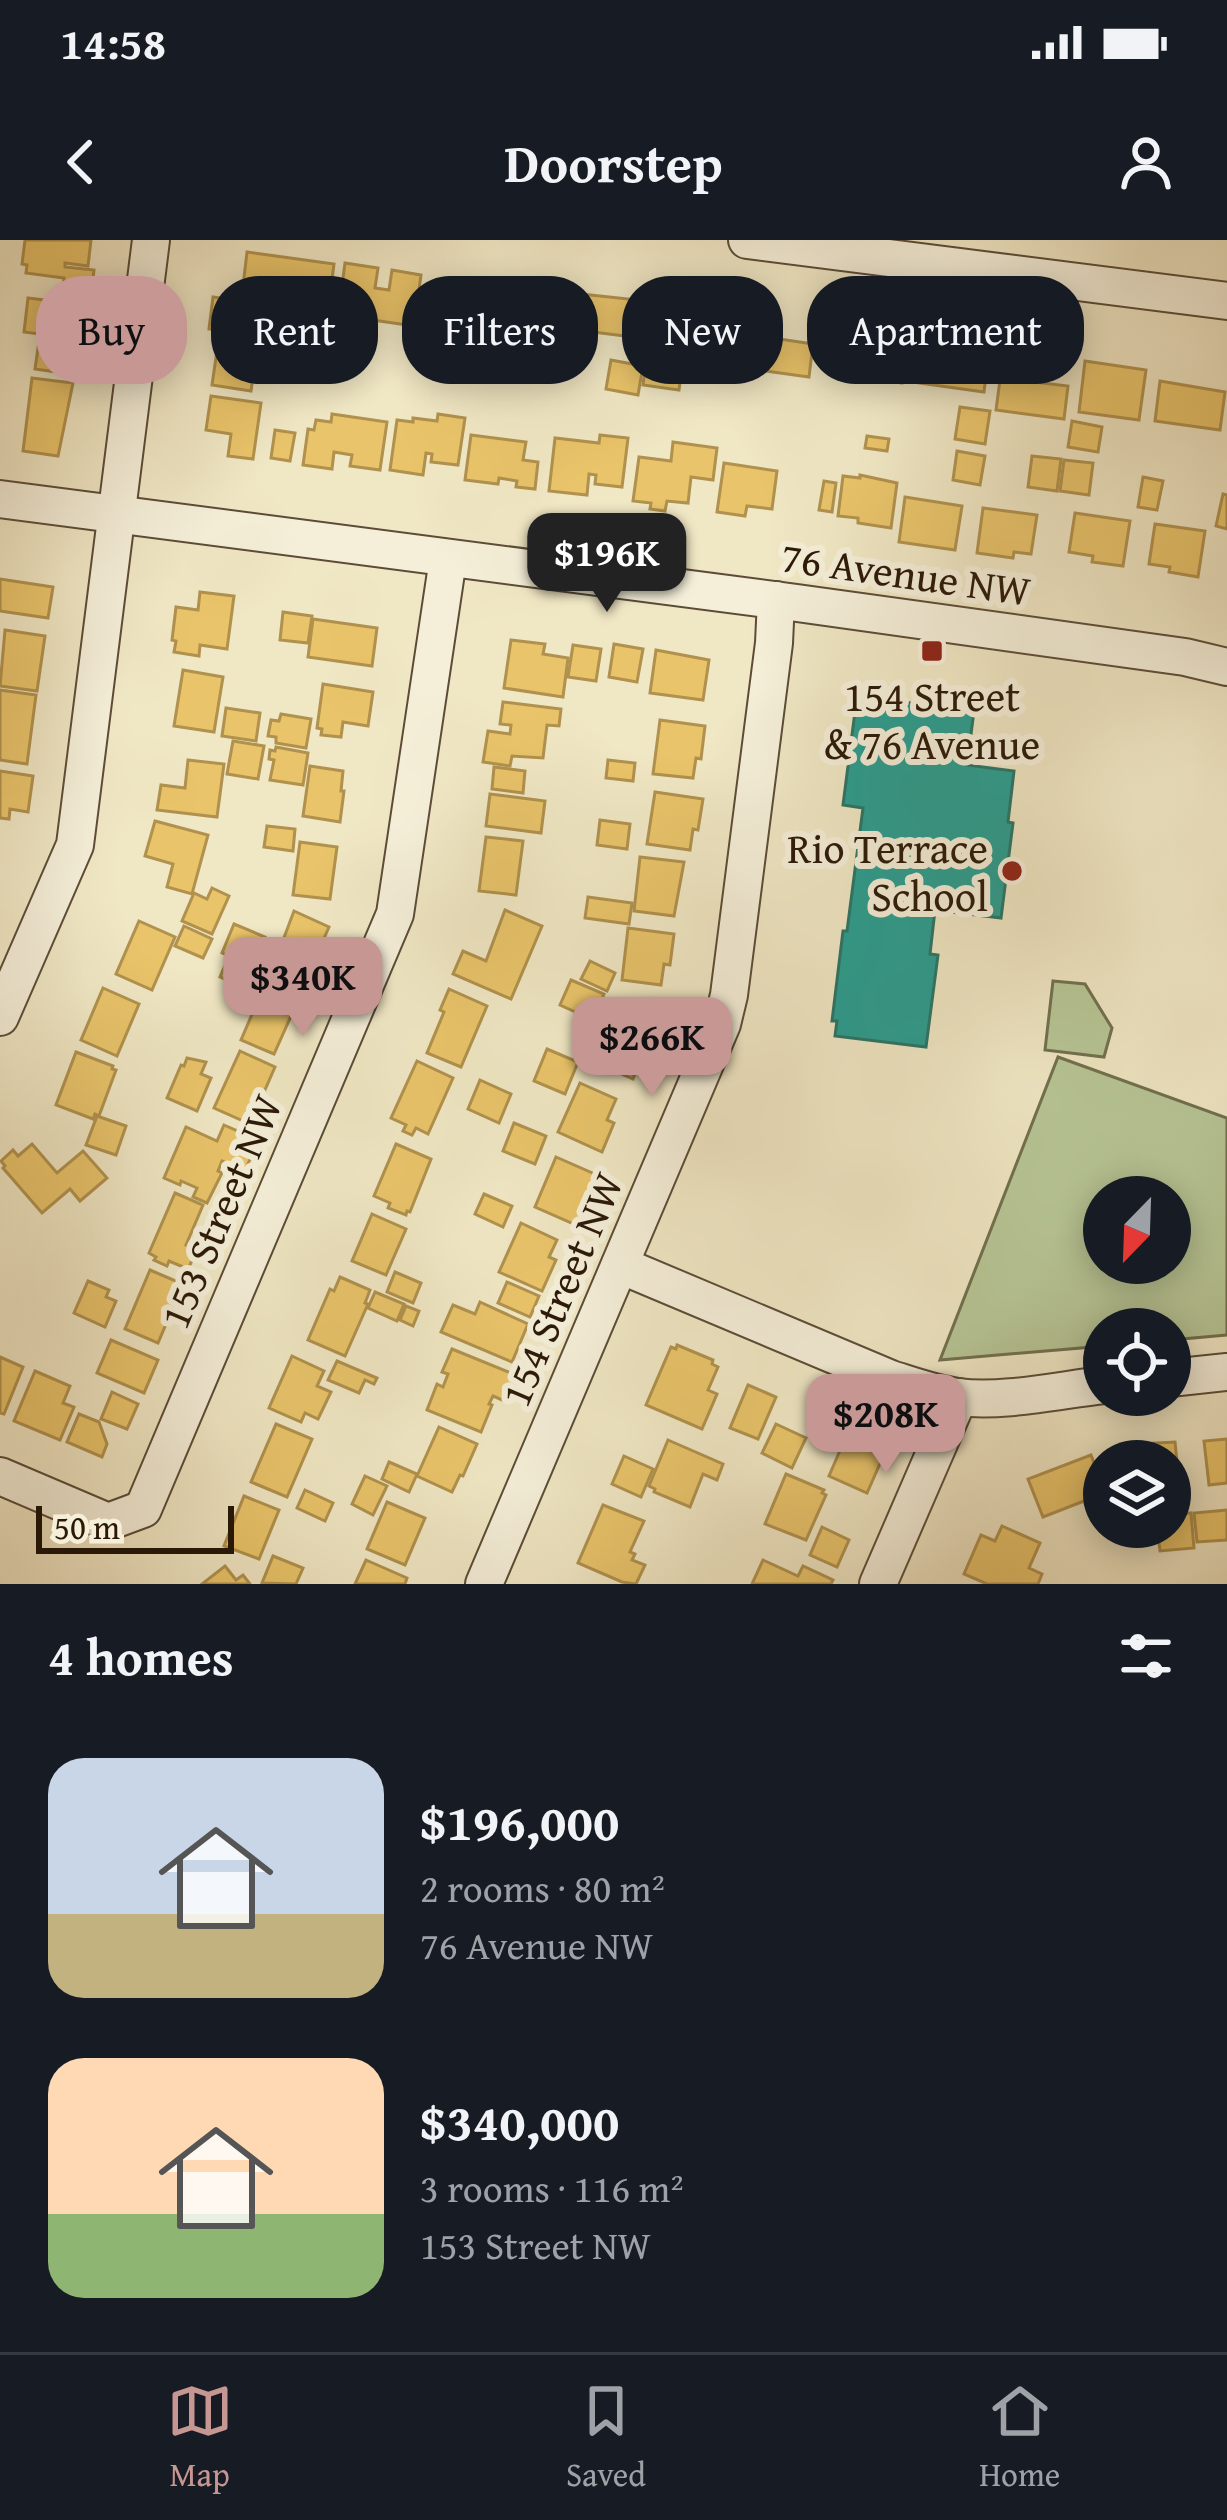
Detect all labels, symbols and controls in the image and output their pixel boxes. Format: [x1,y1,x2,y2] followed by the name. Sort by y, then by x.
[60,10,166,75] text: 14:58
[504,123,723,202] text: Doorstep
[48,129,114,195] icon: back
[1113,129,1179,195] icon: person
[36,276,187,384] chip: Buy
[211,276,378,384] chip: Rent
[402,276,598,384] chip: Filters
[622,276,783,384] chip: New
[807,276,1084,384] chip: Apartment
[523,513,691,615] pin: $196K
[554,523,660,580] text: $196K
[777,525,1035,621] street label: 76 Avenue NW
[919,638,945,664] marker: 154 Street & 76 Avenue
[824,665,1040,774] place label: 154 Street & 76 Avenue
[787,817,988,926] place label: Rio Terrace School
[999,858,1025,884] marker: Rio Terrace School
[219,937,387,1039] pin: $340K
[250,947,356,1004] text: $340K
[568,997,736,1099] pin: $266K
[599,1007,705,1064] text: $266K
[143,1084,297,1337] street label: 153 Street NW
[484,1162,638,1415] street label: 154 Street NW
[1083,1176,1191,1284] north arrow
[1083,1176,1191,1548] map controls
[1083,1308,1191,1416] button: locate
[802,1374,970,1476] pin: $208K
[833,1384,939,1441] text: $208K
[1083,1440,1191,1548] button: layers
[36,1500,234,1553] scale bar
[54,1503,120,1551] text: 50 m
[48,1619,234,1694] text: 4 homes
[1113,1623,1179,1689] icon: filters
[420,1784,619,1859] text: $196,000
[144,1806,288,1950] icon: home
[420,1859,665,1916] text: 2 rooms · 80 m²
[420,1916,653,1973] text: 76 Avenue NW
[420,2084,619,2159] text: $340,000
[144,2106,288,2250] icon: home
[420,2159,684,2216] text: 3 rooms · 116 m²
[420,2216,651,2273] text: 153 Street NW
[167,2378,233,2498] tab: Map
[566,2378,646,2498] tab: Saved
[979,2378,1060,2498] tab: Home

